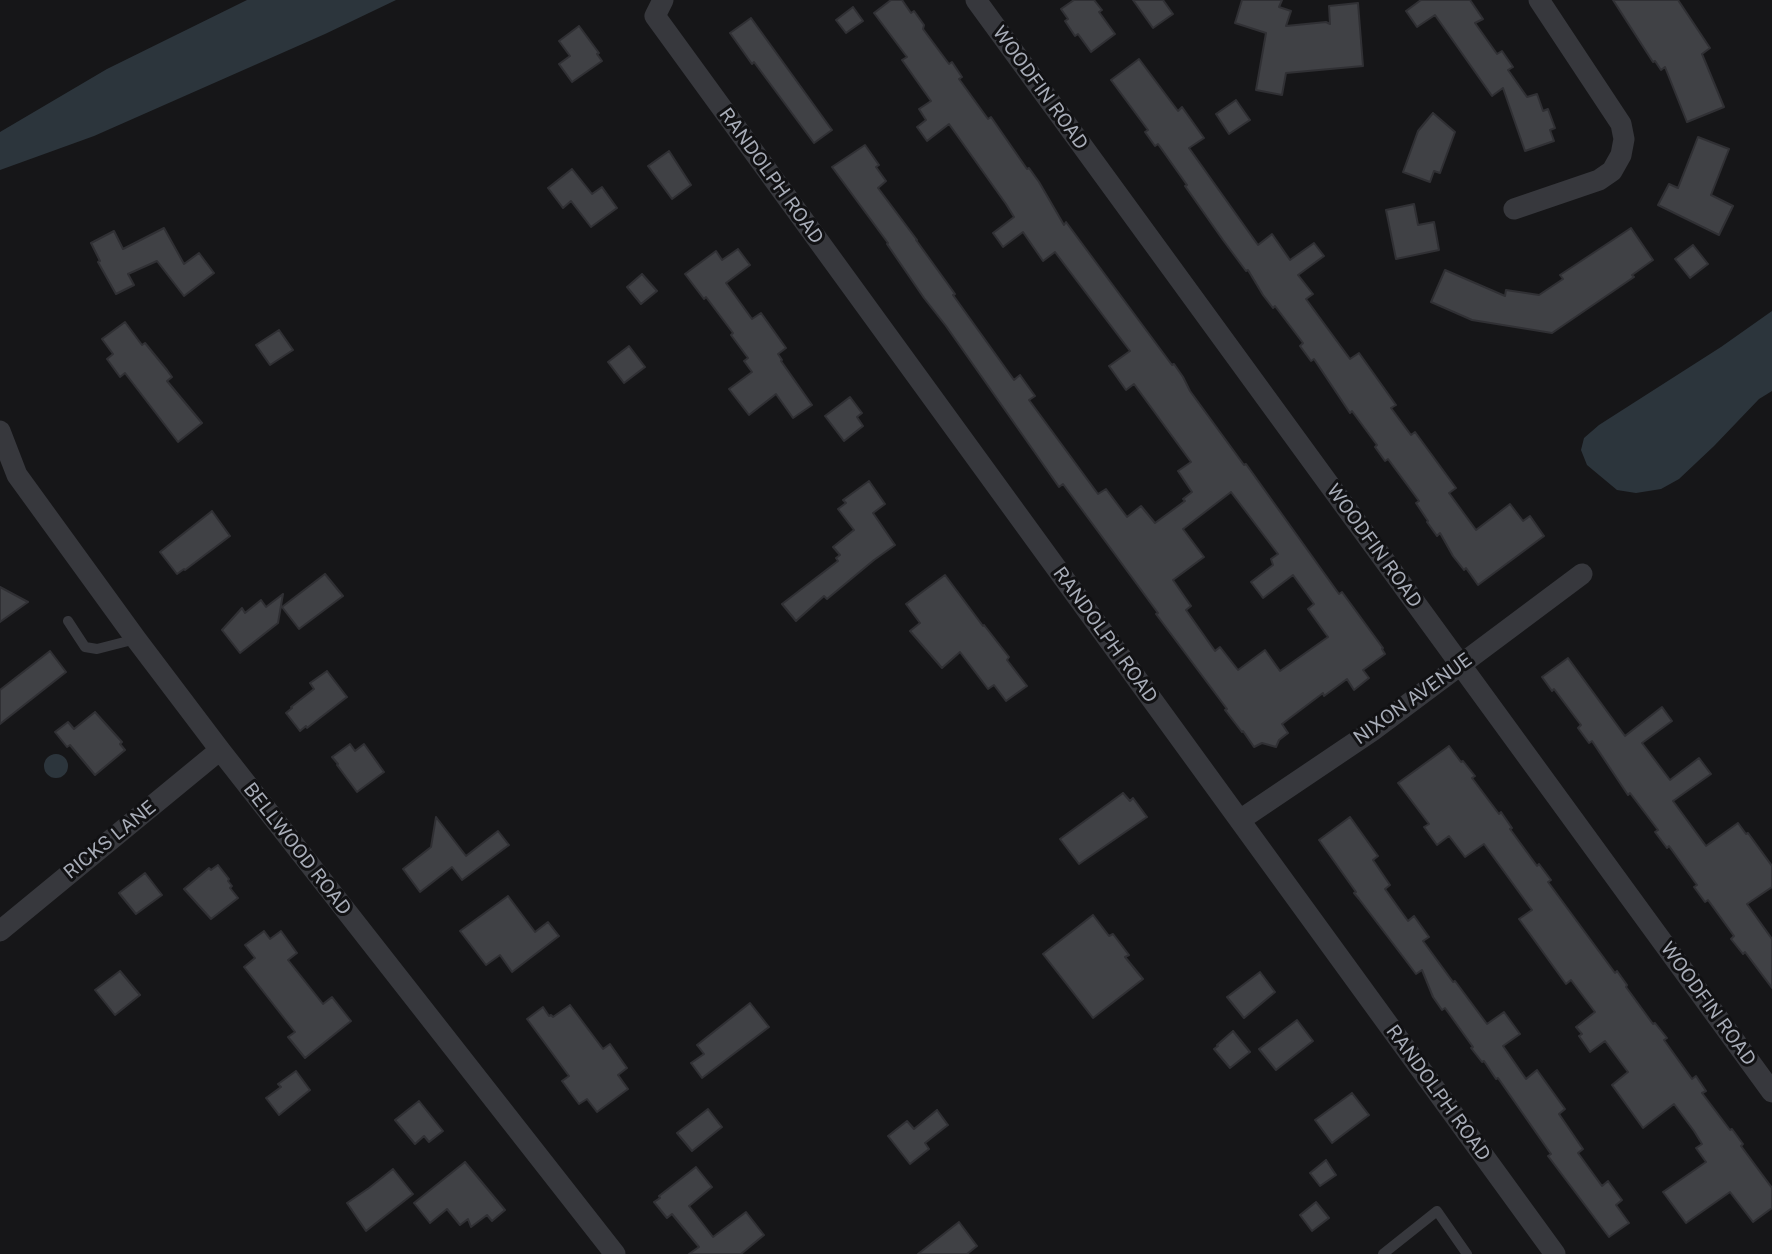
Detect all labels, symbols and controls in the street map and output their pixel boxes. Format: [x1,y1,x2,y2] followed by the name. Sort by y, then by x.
[988,22,1092,154] street label: WOODFIN ROAD
[714,103,828,249] street label: RANDOLPH ROAD
[1322,480,1426,612] street label: WOODFIN ROAD
[1048,562,1162,708] street label: RANDOLPH ROAD
[1349,648,1477,750] street label: NIXON AVENUE
[238,778,356,920] street label: BELLWOOD ROAD
[59,796,161,884] street label: RICKS LANE
[1656,938,1760,1070] street label: WOODFIN ROAD
[1381,1020,1495,1166] street label: RANDOLPH ROAD

